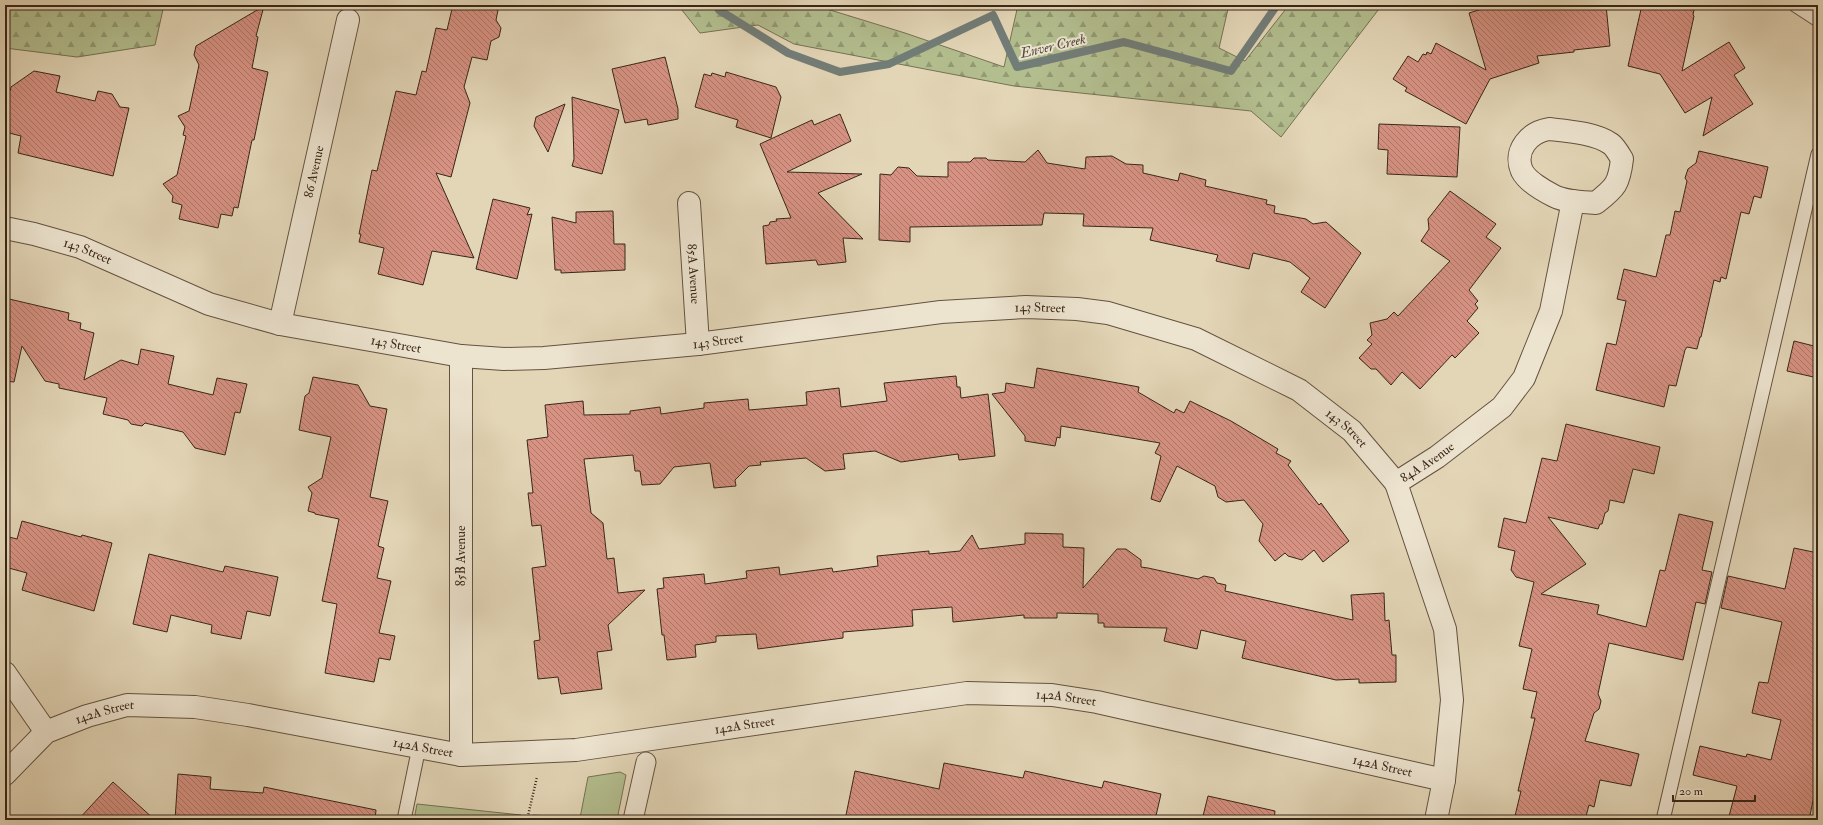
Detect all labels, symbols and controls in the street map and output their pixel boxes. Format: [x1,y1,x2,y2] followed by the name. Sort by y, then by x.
[1018,30,1088,62] water label: Enver Creek
[300,144,328,199] street label: 86 Avenue
[62,235,114,268] street label: 143 Street
[684,243,703,305] street label: 85A Avenue
[1014,299,1066,317] street label: 143 Street
[692,330,744,352] street label: 143 Street
[370,332,422,357] street label: 143 Street
[1322,405,1371,451] street label: 143 Street
[1397,438,1458,486] street label: 84A Avenue
[453,525,469,586] street label: 85B Avenue
[1036,687,1097,710] street label: 142A Street
[73,697,134,728] street label: 142A Street
[713,713,776,738] street label: 142A Street
[392,734,454,761] street label: 142A Street
[1351,752,1414,781] street label: 142A Street
[1673,777,1755,803] scale bar
[1679,784,1704,799] text: 20 m

